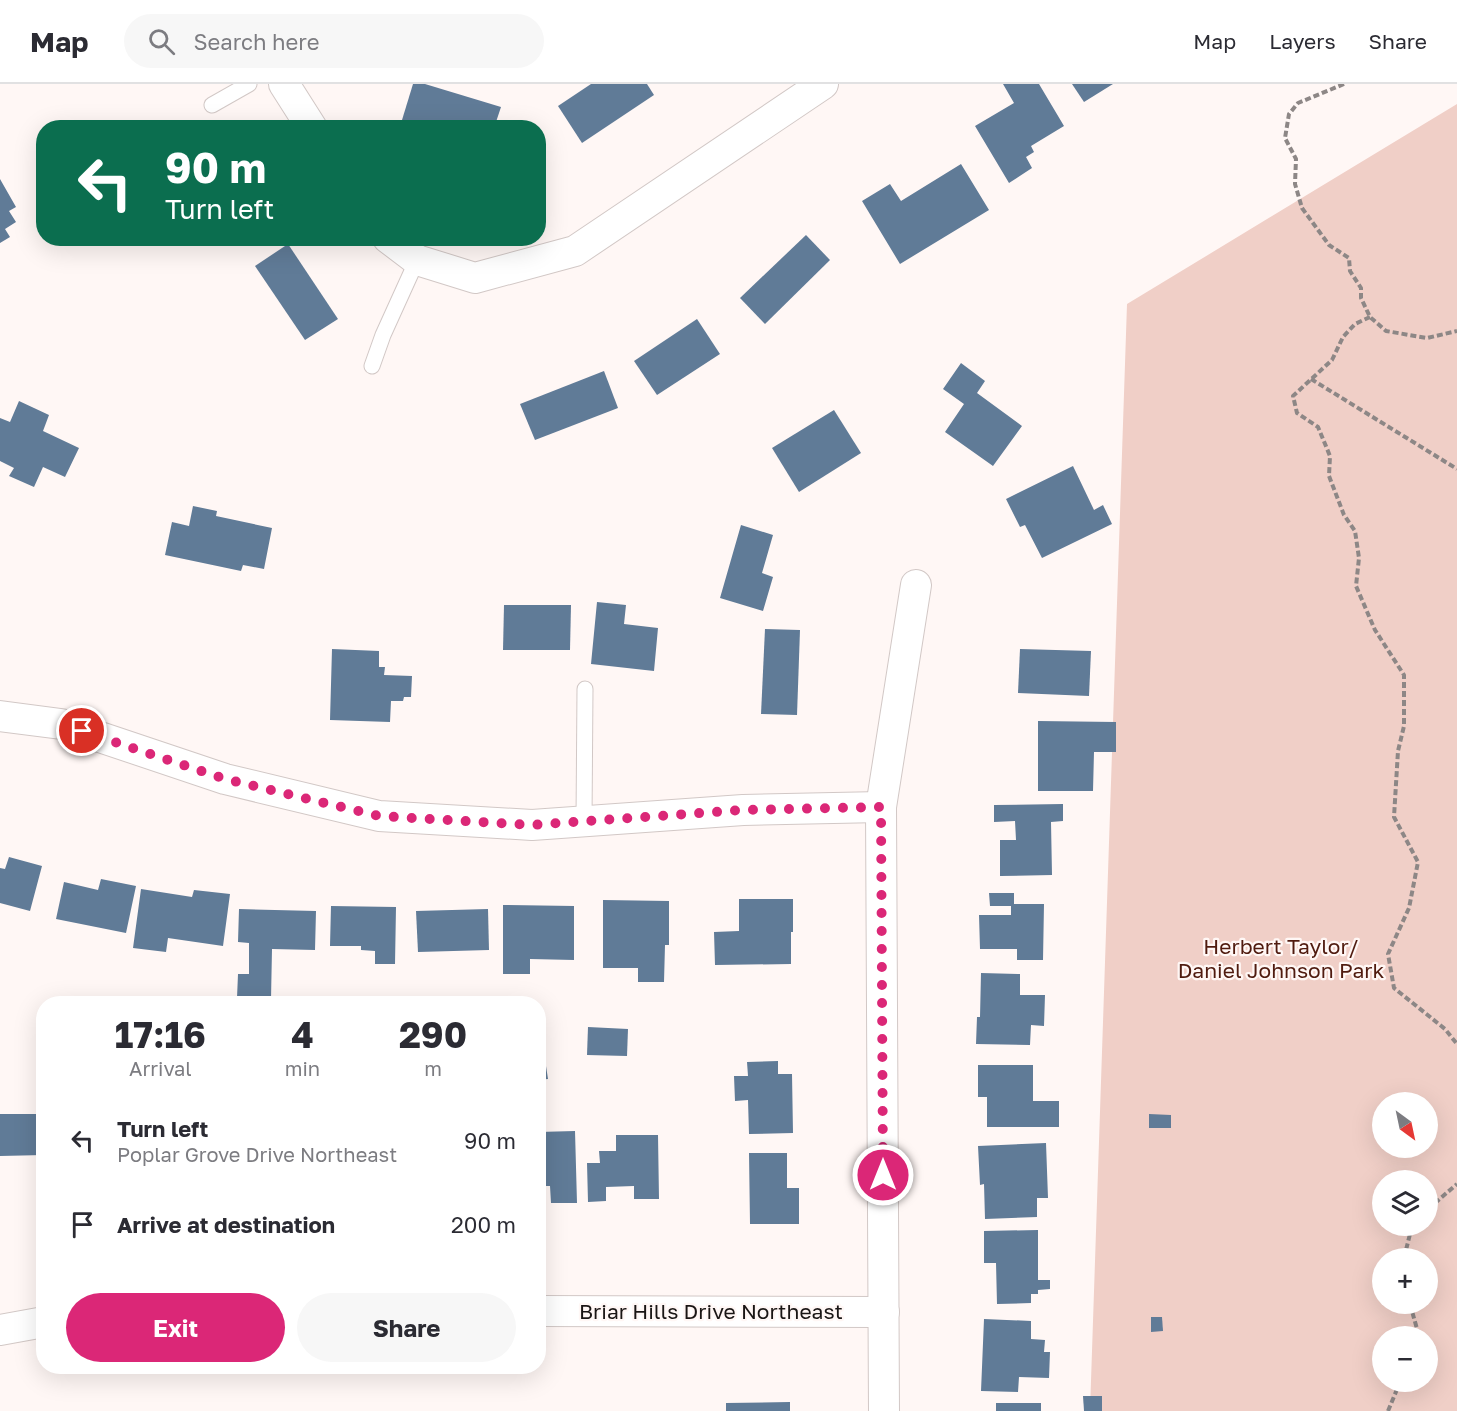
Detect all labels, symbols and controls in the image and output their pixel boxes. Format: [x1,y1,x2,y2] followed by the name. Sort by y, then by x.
[124,14,544,68] search box
[30,25,88,58] text: Map
[145,25,178,58] icon: search
[193,28,319,55] text: Search here
[1193,28,1236,54] text: Map
[1269,28,1336,54] text: Layers
[1369,28,1427,54] text: Share
[165,142,266,192] text: 90 m
[66,144,144,222] icon: left
[165,193,274,225] text: Turn left
[56,705,107,756] pin
[65,714,98,747] icon: arrive
[1178,933,1384,983] park label: Herbert Taylor/ Daniel Johnson Park
[115,1013,206,1056] text: 17:16
[291,1013,314,1056] text: 4
[399,1013,467,1056] text: 290
[129,1056,192,1080] text: Arrival
[285,1056,320,1080] text: min
[424,1056,442,1080] text: m
[1372,1092,1438,1158] north arrow
[1372,1092,1438,1392] map controls
[117,1115,208,1142] text: Turn left
[66,1124,99,1157] icon: left
[464,1127,516,1154] text: 90 m
[117,1142,397,1166] text: Poplar Grove Drive Northeast
[851,1143,915,1207] position arrow
[1372,1170,1438,1236] button: layers
[66,1208,99,1241] icon: arrive
[117,1211,335,1238] text: Arrive at destination
[451,1211,516,1238] text: 200 m
[1372,1248,1438,1314] button: +
[66,1293,285,1362] button: Exit
[297,1293,516,1362] button: Share
[579,1298,843,1324] street label: Briar Hills Drive Northeast
[1372,1326,1438,1392] button: −

